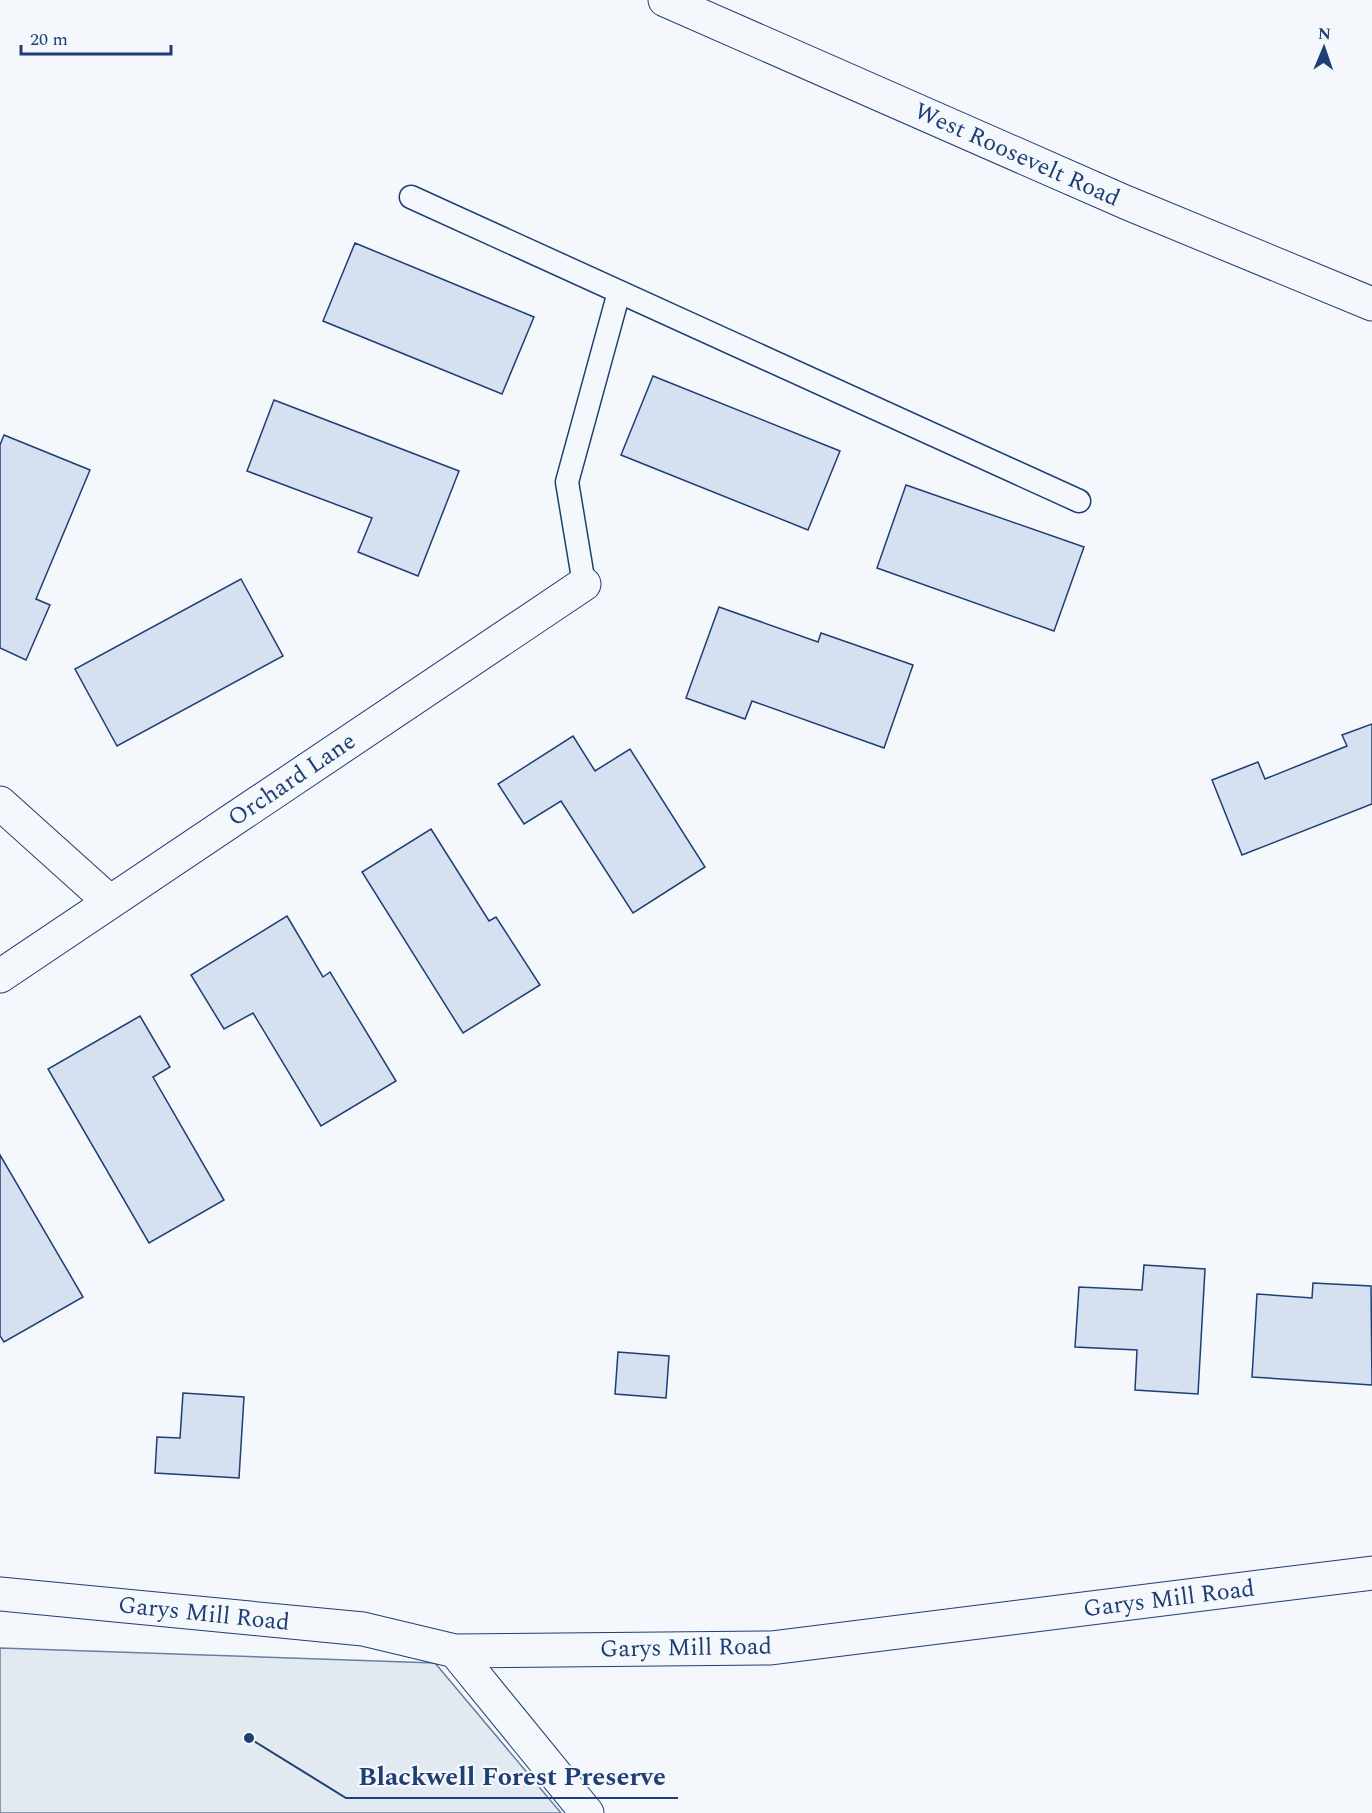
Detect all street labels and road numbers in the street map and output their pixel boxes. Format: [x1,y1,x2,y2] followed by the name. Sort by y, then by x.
[908,93,1126,217] street label: West Roosevelt Road
[221,724,363,836] street label: Orchard Lane
[1081,1571,1257,1627] street label: Garys Mill Road
[116,1587,292,1641] street label: Garys Mill Road
[600,1628,772,1668] street label: Garys Mill Road

